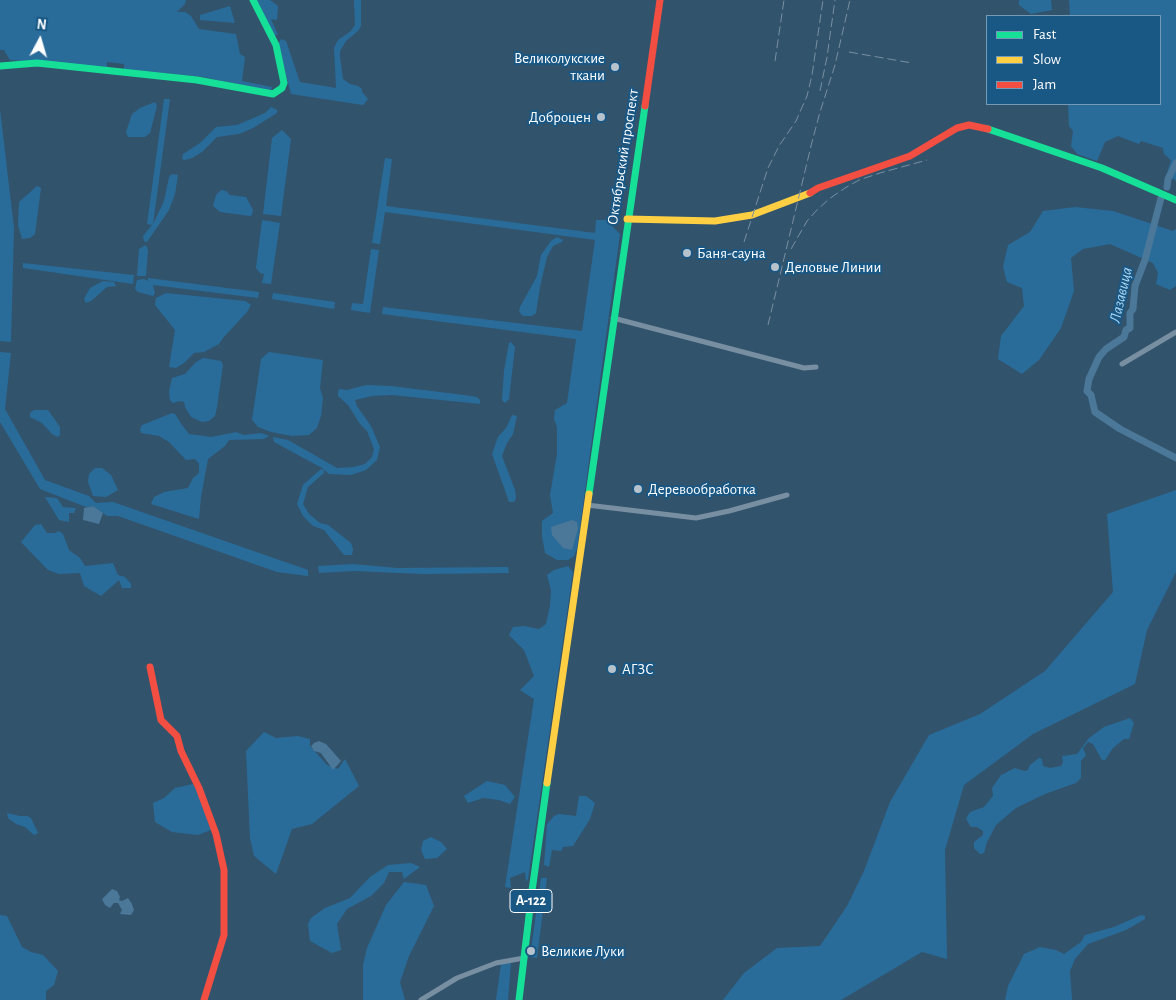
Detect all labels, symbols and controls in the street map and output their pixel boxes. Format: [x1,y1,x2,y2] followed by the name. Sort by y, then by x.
[15,15,65,65] north arrow
[986,15,1161,105] legend
[36,18,47,33] text: N
[1033,27,1056,42] text: Fast
[514,49,605,84] place label: Великолукские ткани
[1033,52,1061,67] text: Slow
[609,61,621,73] marker: Великолукские ткани
[1033,77,1056,92] text: Jam
[603,88,643,226] street label: Октябрьский проспект
[529,108,591,126] place label: Доброцен
[595,111,607,123] marker: Доброцен
[697,244,766,262] place label: Баня-сауна
[681,247,693,259] marker: Баня-сауна
[785,258,881,276] place label: Деловые Линии
[769,261,781,273] marker: Деловые Линии
[1105,265,1137,325] water label: Лазавица
[648,480,756,498] place label: Деревообработка
[632,483,644,495] marker: Деревообработка
[622,660,654,678] place label: АГЗС
[606,663,618,675] marker: АГЗС
[510,889,552,912] road number: А-122
[541,942,625,960] place label: Великие Луки
[525,945,537,957] marker: Великие Луки

